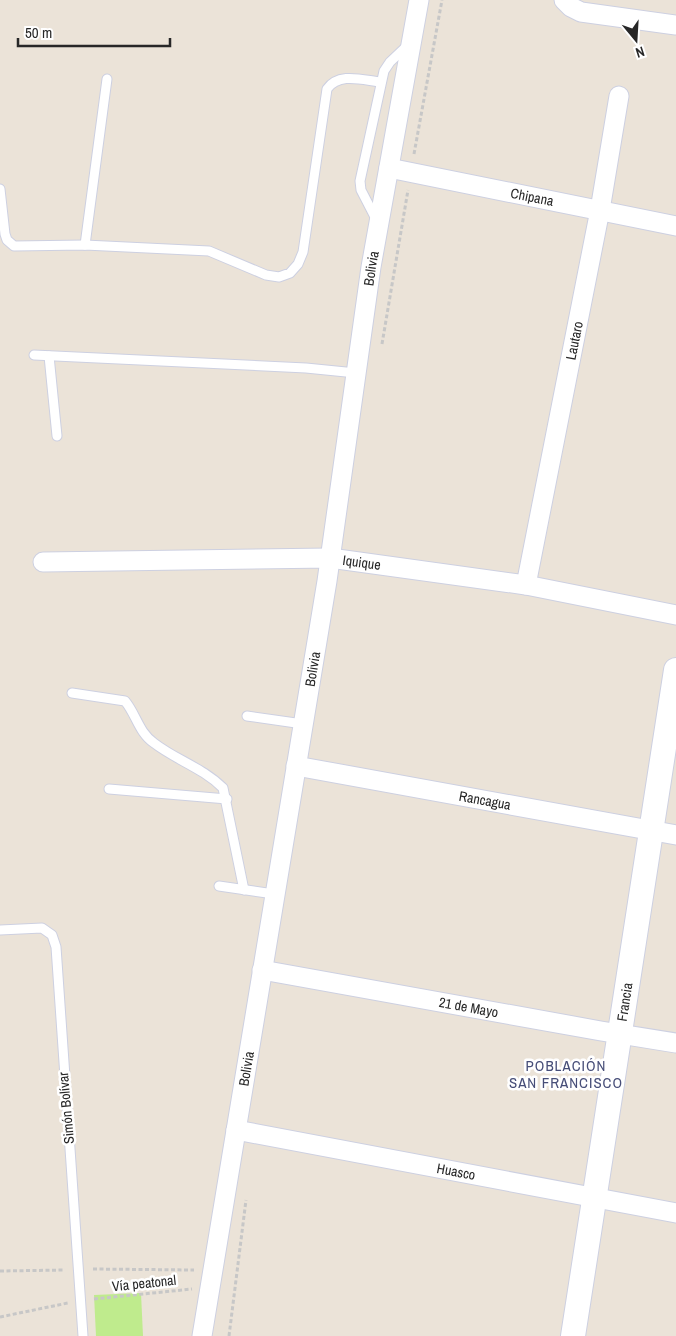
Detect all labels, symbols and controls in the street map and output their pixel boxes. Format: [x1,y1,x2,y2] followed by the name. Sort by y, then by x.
[18,15,170,47] scale bar
[611,15,661,65] north arrow
[25,22,52,43] text: 50 m
[633,43,647,62] text: N
[509,184,556,210] street label: Chipana
[359,249,383,287] street label: Bolivia
[562,320,587,362] street label: Lautaro
[341,551,382,574] street label: Iquique
[301,650,324,688] street label: Bolivia
[458,787,513,814] street label: Rancagua
[613,981,637,1023] street label: Francia
[438,993,500,1021] street label: 21 de Mayo
[235,1049,258,1087] street label: Bolivia
[509,1055,623,1093] district label: POBLACIÓN SAN FRANCISCO
[54,1071,78,1145] street label: Simón Bolívar
[435,1159,477,1184] street label: Huasco
[111,1271,177,1295] street label: Vía peatonal

